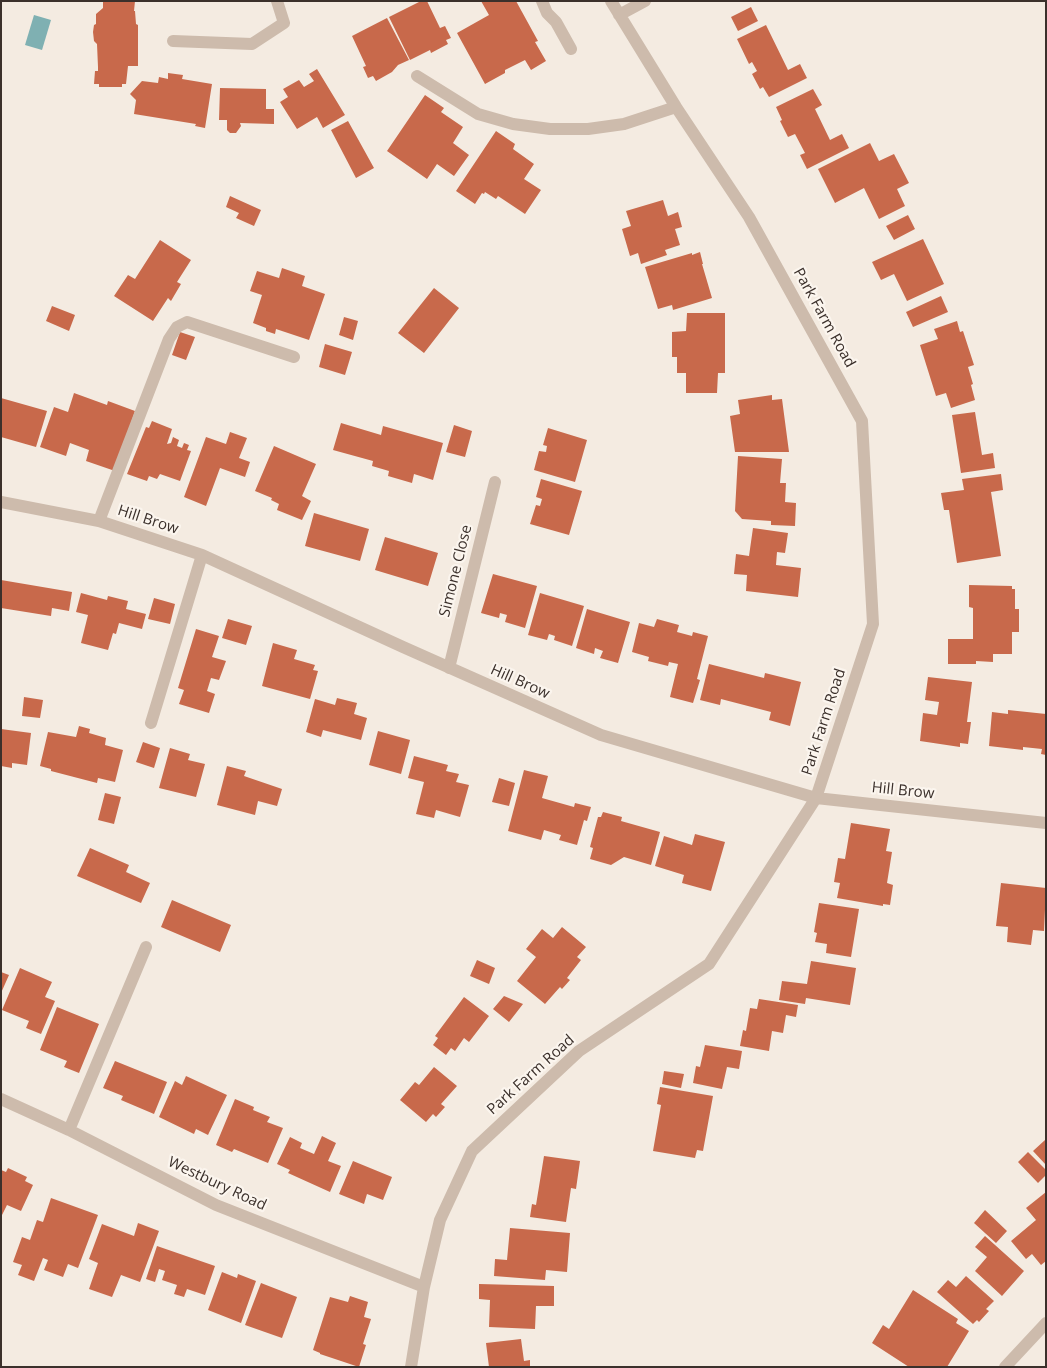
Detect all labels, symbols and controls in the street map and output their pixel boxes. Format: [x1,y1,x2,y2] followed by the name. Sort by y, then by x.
[789,265,859,371] street label: Park Farm Road
[115,502,181,538] street label: Hill Brow
[436,523,476,619] street label: Simone Close
[488,661,552,703] street label: Hill Brow
[798,666,850,778] street label: Park Farm Road
[871,779,935,803] street label: Hill Brow
[484,1031,578,1119] street label: Park Farm Road
[165,1153,269,1215] street label: Westbury Road

